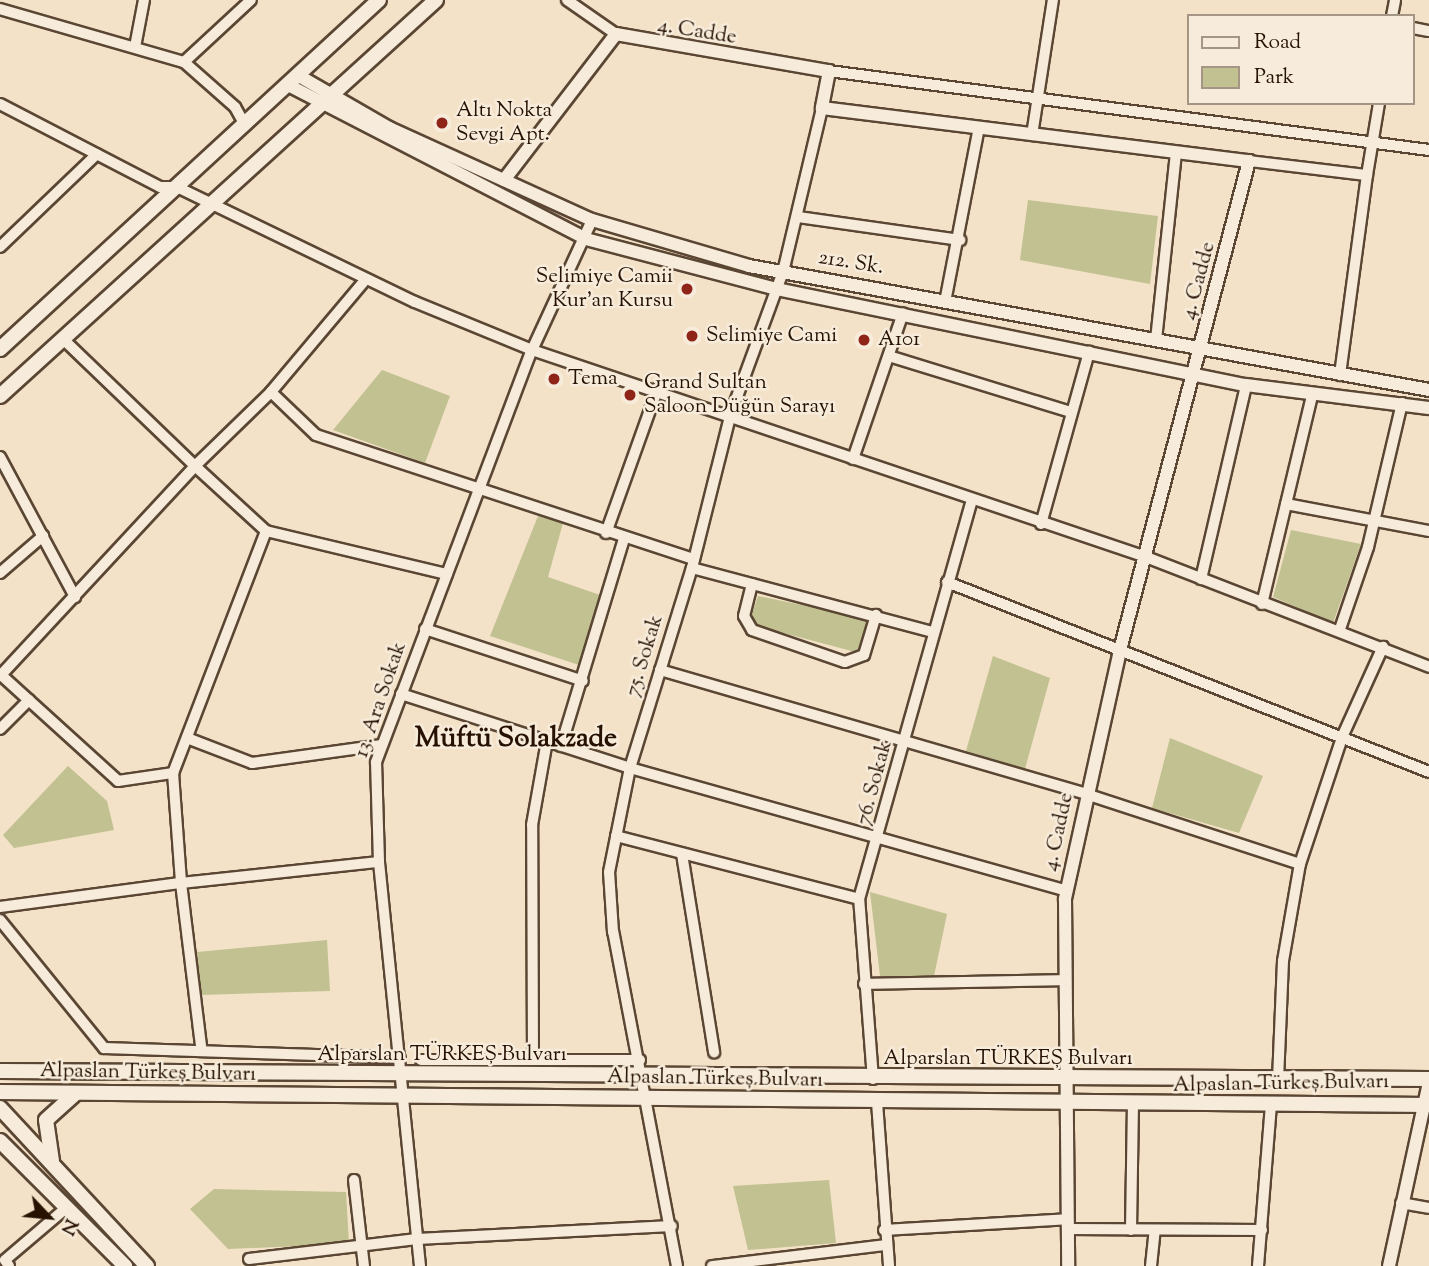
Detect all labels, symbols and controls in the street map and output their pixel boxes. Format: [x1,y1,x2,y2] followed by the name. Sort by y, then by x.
[656,13,738,51] street label: 4. Cadde
[1188,14,1415,105] legend
[1254,28,1301,58] text: Road
[1254,63,1294,93] text: Park
[456,98,552,148] place label: Altı Nokta Sevgi Apt.
[434,115,450,131] marker: Altı Nokta Sevgi Apt.
[1177,239,1221,323] street label: 4. Cadde
[816,245,886,281] street label: 212. Sk.
[536,264,673,314] place label: Selimiye Camii Kur'an Kursu
[679,281,695,297] marker: Selimiye Camii Kur'an Kursu
[706,323,837,349] place label: Selimiye Cami
[878,327,920,353] place label: A101
[684,328,700,344] marker: Selimiye Cami
[856,332,872,348] marker: A101
[568,366,618,392] place label: Tema
[644,370,835,420] place label: Grand Sultan Saloon Düğün Sarayı
[546,371,562,387] marker: Tema
[622,387,638,403] marker: Grand Sultan Saloon Düğün Sarayı
[621,612,669,700] street label: 75. Sokak
[349,639,413,761] street label: 13. Ara Sokak
[415,722,617,756] district label: Müftü Solakzade
[852,738,898,828] street label: 76. Sokak
[1038,791,1080,873] street label: 4. Cadde
[317,1042,567,1068] street label: Alparslan TÜRKEŞ Bulvarı
[883,1046,1133,1072] street label: Alparslan TÜRKEŞ Bulvarı
[40,1059,256,1087] street label: Alpaslan Türkeş Bulvarı
[607,1065,823,1093] street label: Alpaslan Türkeş Bulvarı
[1173,1070,1389,1098] street label: Alpaslan Türkeş Bulvarı
[14,1182,84,1252] north arrow
[53,1214,84,1239] text: N

